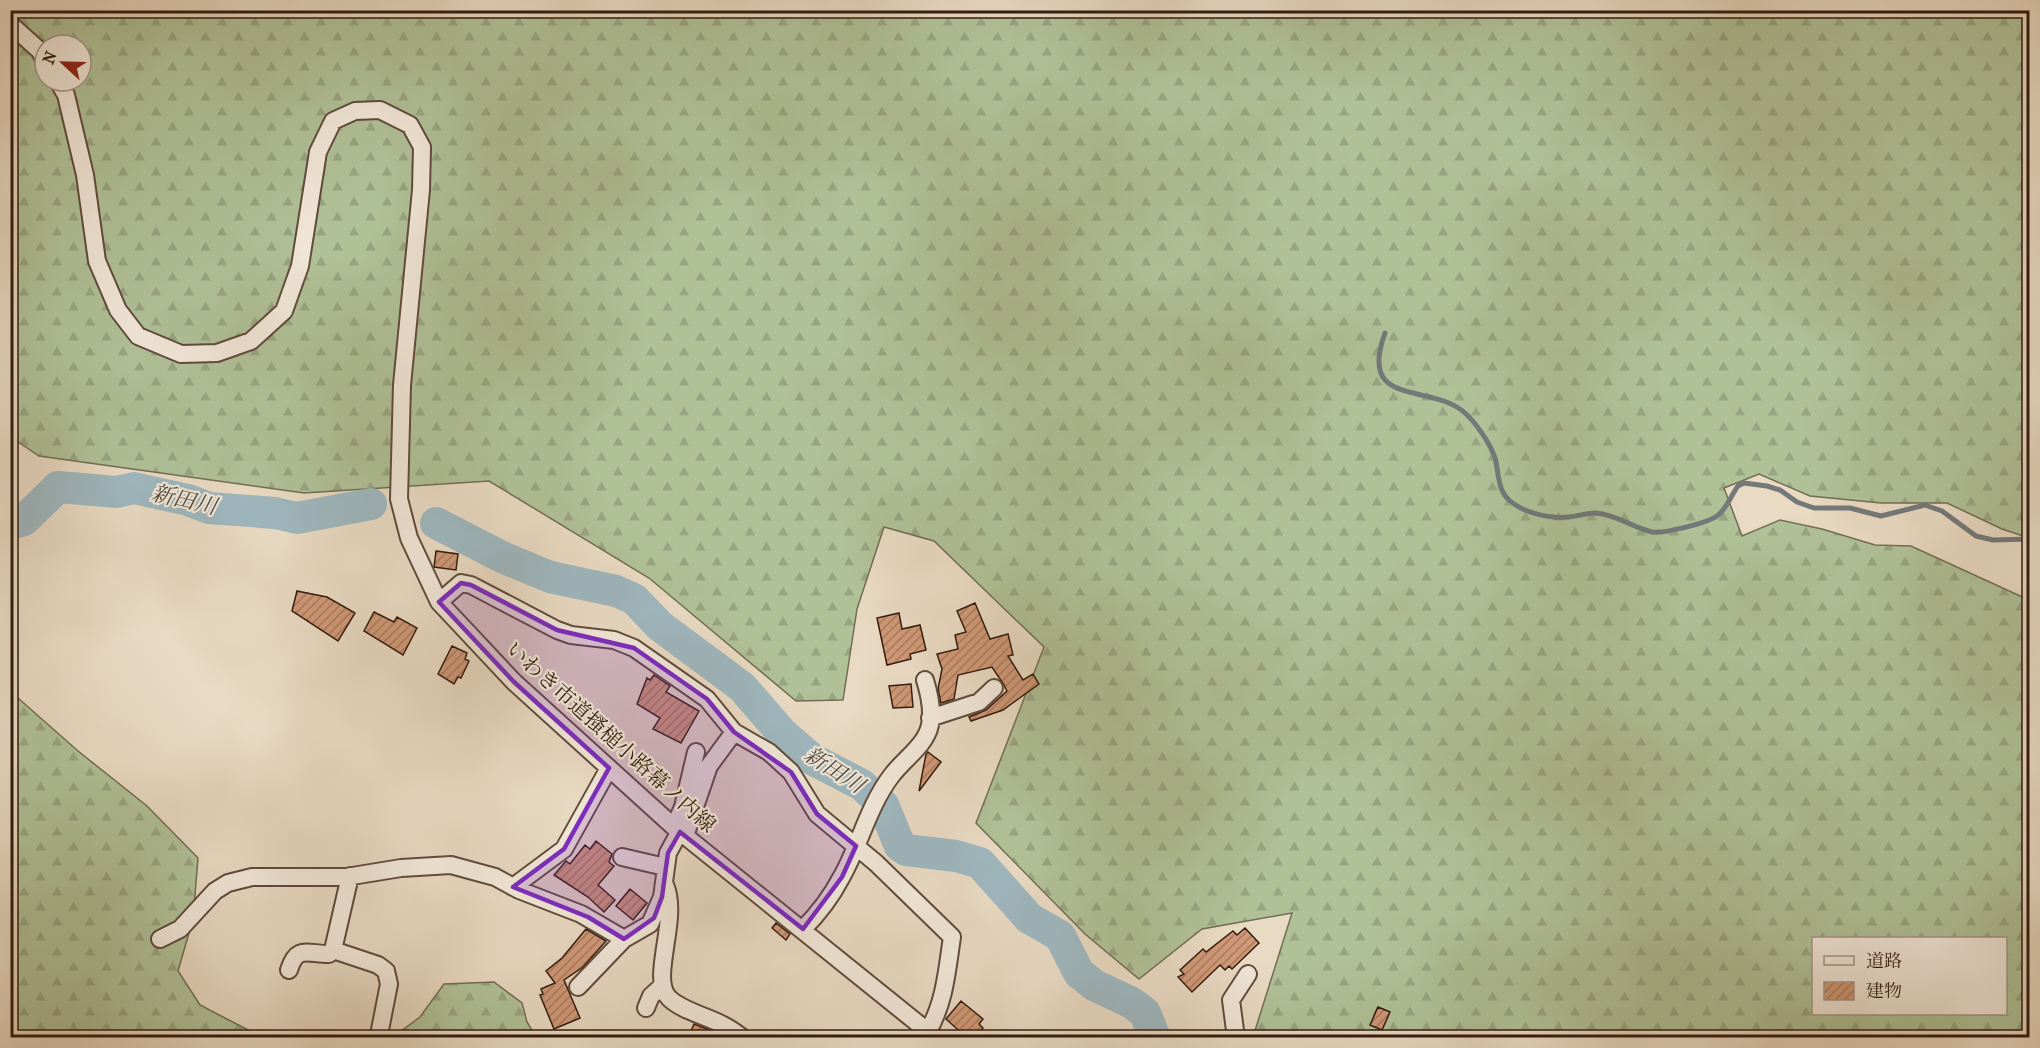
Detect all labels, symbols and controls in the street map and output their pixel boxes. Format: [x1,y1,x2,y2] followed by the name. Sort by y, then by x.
[33,33,93,93] north arrow
[38,48,61,67] text: N
[149,480,221,521] water label: 新田川
[502,637,720,837] street label: いわき市道搔槌小路幕ノ内線
[799,741,870,800] water label: 新田川
[1812,937,2007,1015] legend
[1866,951,1902,972] text: 道路
[1866,981,1902,1002] text: 建物

